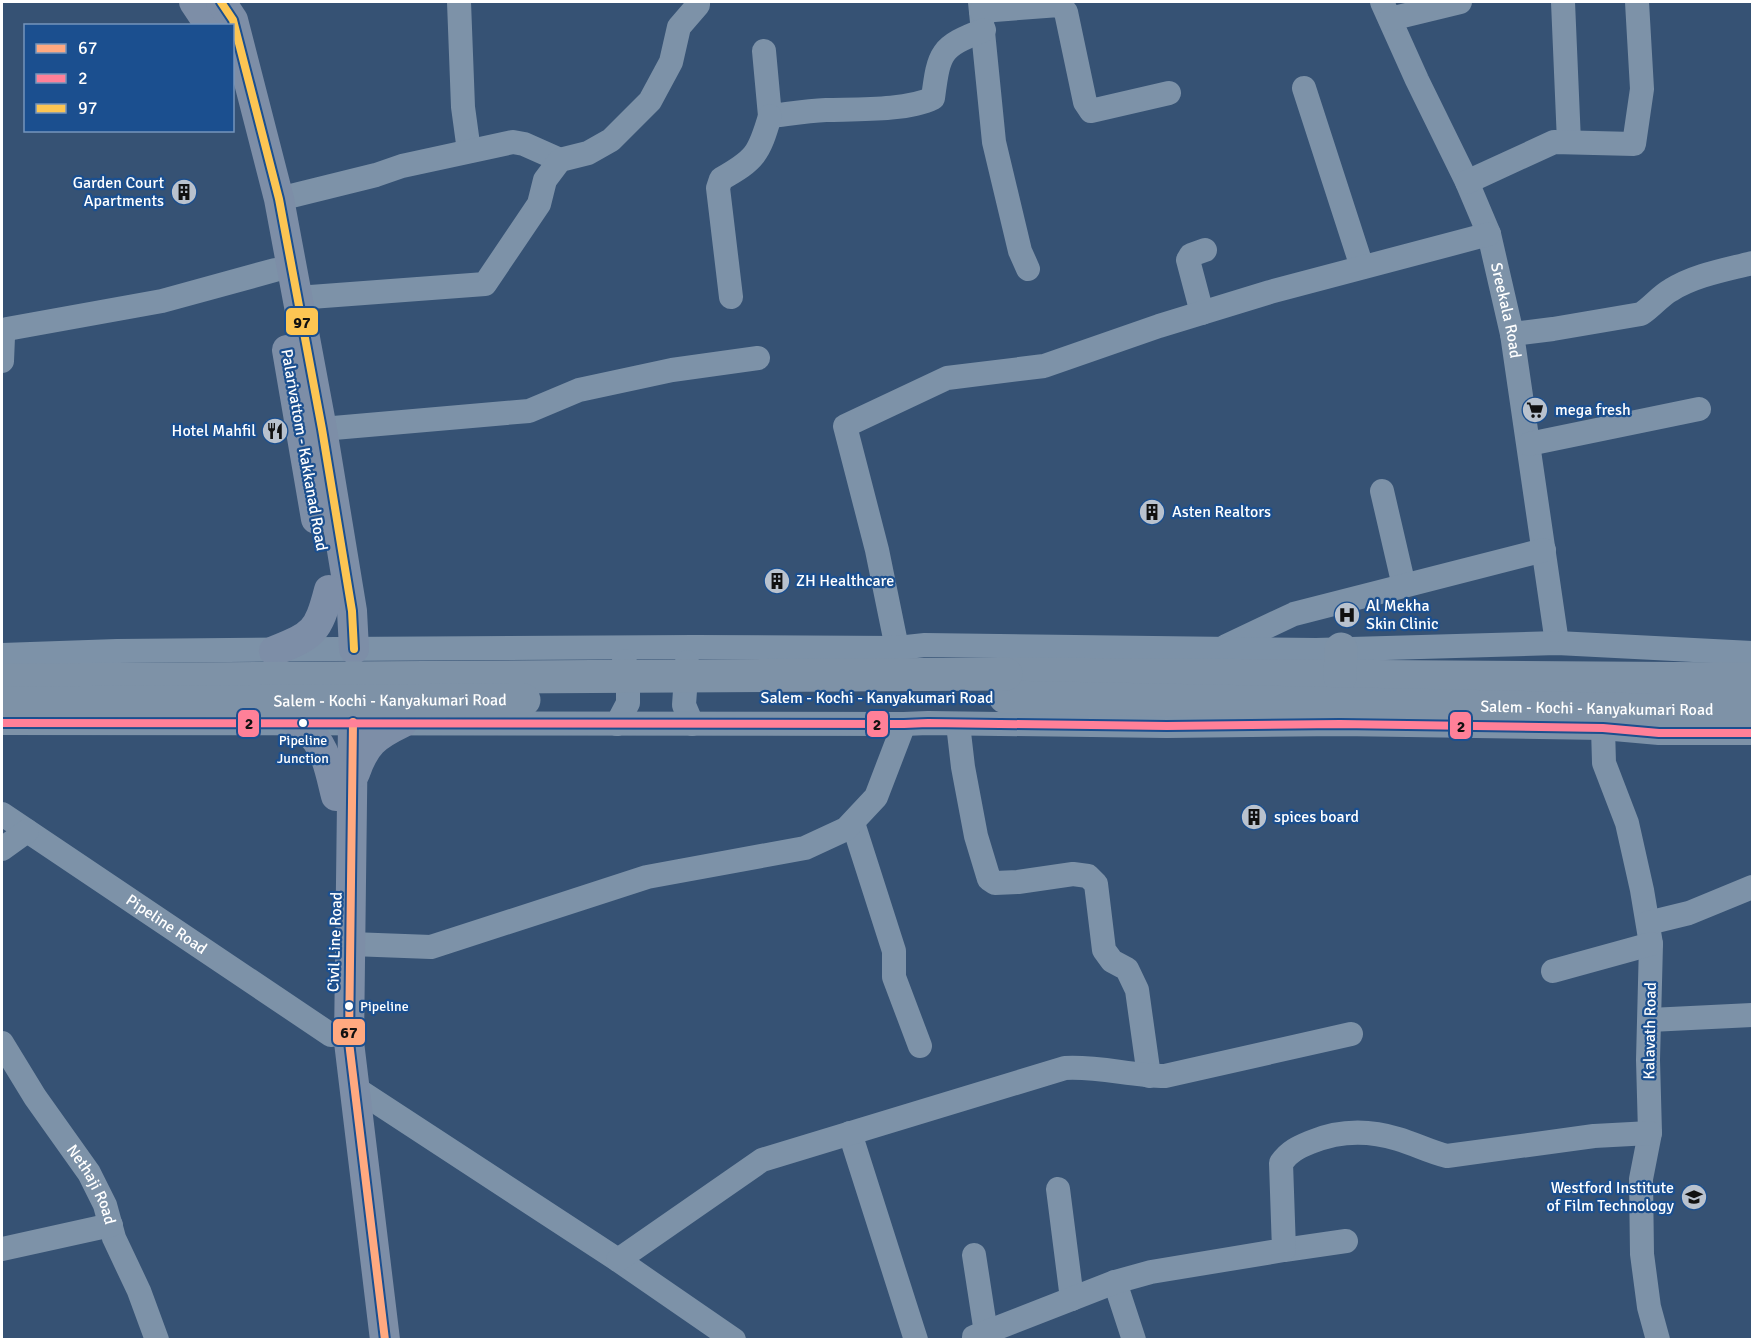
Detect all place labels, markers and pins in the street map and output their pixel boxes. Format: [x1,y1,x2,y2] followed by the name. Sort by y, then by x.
[73,173,164,211] place label: Garden Court Apartments
[169,177,199,207] building icon: Garden Court Apartments
[1520,395,1550,425] supermarket icon: mega fresh
[1555,400,1631,420] place label: mega fresh
[260,416,290,446] restaurant icon: Hotel Mahfil
[172,421,256,441] place label: Hotel Mahfil
[1137,497,1167,527] building icon: Asten Realtors
[1172,502,1271,522] place label: Asten Realtors
[762,566,792,596] building icon: ZH Healthcare
[796,571,894,591] place label: ZH Healthcare
[1366,596,1439,634] place label: Al Mekha Skin Clinic
[1332,600,1362,630] hospital icon: Al Mekha Skin Clinic
[297,717,309,729] marker: Pipeline Junction
[277,732,329,767] place label: Pipeline Junction
[1239,802,1269,832] building icon: spices board
[1274,807,1359,827] place label: spices board
[360,998,409,1015] place label: Pipeline
[343,1000,355,1012] marker: Pipeline
[1547,1178,1675,1216] place label: Westford Institute of Film Technology
[1679,1182,1709,1212] school or university icon: Westford Institute of Film Technology

